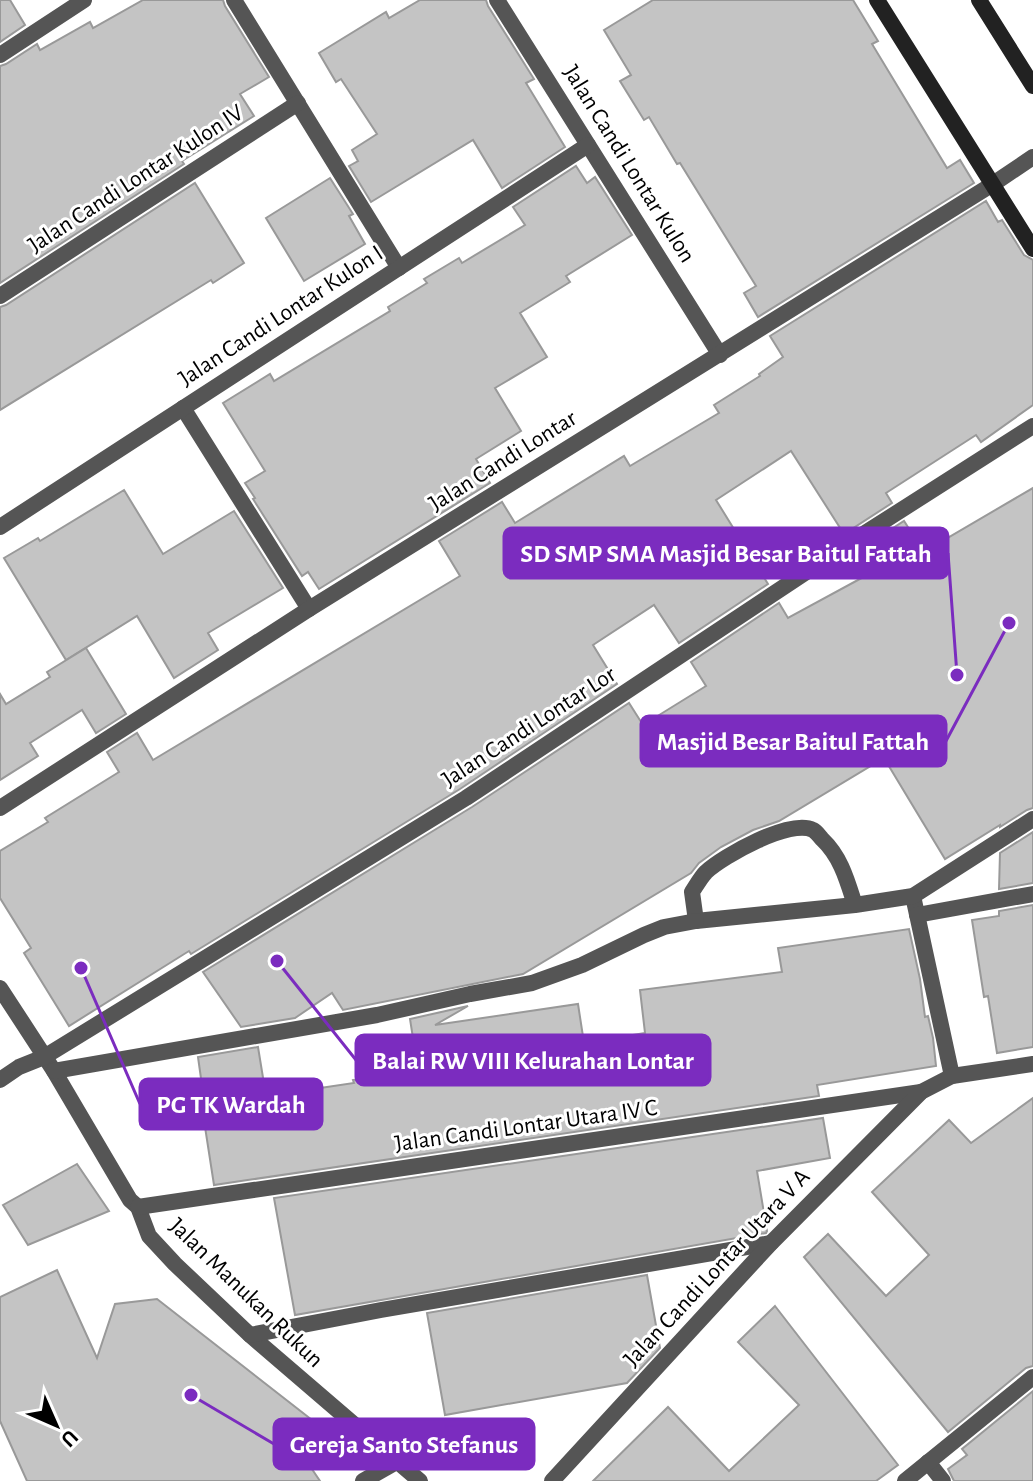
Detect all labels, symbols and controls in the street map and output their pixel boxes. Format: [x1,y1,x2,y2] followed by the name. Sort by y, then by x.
[558,61,700,267] street label: Jalan Candi Lontar Kulon
[24,100,248,257] street label: Jalan Candi Lontar Kulon IV
[175,241,387,391] street label: Jalan Candi Lontar Kulon I
[425,406,581,516] street label: Jalan Candi Lontar
[504,528,948,578] callout: SD SMP SMA Masjid Besar Baitul Fattah
[520,541,932,567] text: SD SMP SMA Masjid Besar Baitul Fattah
[438,662,620,792] street label: Jalan Candi Lontar Lor
[641,716,946,766] callout: Masjid Besar Baitul Fattah
[657,729,929,755] text: Masjid Besar Baitul Fattah
[356,1035,710,1085] callout: Balai RW VIII Kelurahan Lontar
[372,1048,694,1074] text: Balai RW VIII Kelurahan Lontar
[140,1079,322,1129] callout: PG TK Wardah
[156,1092,306,1118] text: PG TK Wardah
[393,1096,659,1156] street label: Jalan Candi Lontar Utara IV C
[619,1165,815,1371] street label: Jalan Candi Lontar Utara V A
[165,1214,327,1372] street label: Jalan Manukan Rukun
[16,1385,96,1465] north arrow
[274,1419,534,1469] callout: Gereja Santo Stefanus
[57,1426,82,1451] text: U
[290,1432,518,1458] text: Gereja Santo Stefanus

